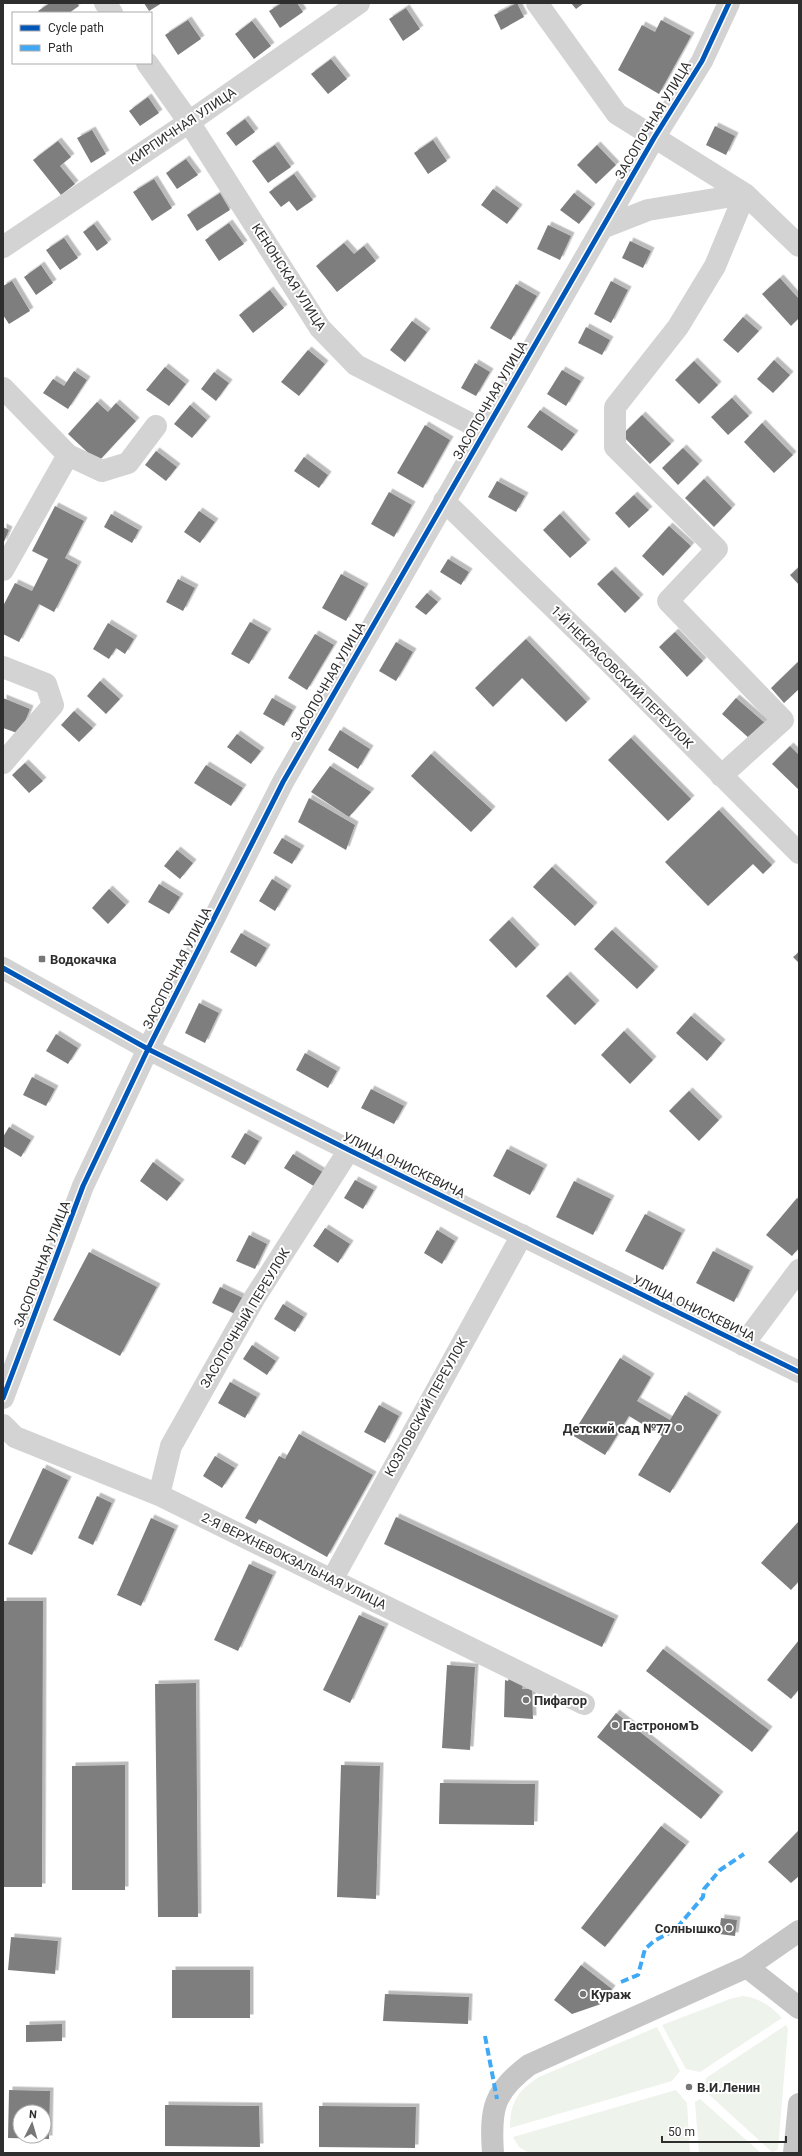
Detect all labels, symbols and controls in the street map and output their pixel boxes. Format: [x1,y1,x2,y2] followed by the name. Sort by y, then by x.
[12,12,152,64] legend
[48,21,104,35] text: Cycle path
[48,41,73,55] text: Path
[612,58,694,181] street label: ЗАСОПОЧНАЯ УЛИЦА
[125,84,239,168] street label: КИРПИЧНАЯ УЛИЦА
[249,221,329,334] street label: КЕНОНСКАЯ УЛИЦА
[450,338,530,462] street label: ЗАСОПОЧНАЯ УЛИЦА
[548,603,697,752] street label: 1-Й НЕКРАСОВСКИЙ ПЕРЕУЛОК
[288,619,368,743] street label: ЗАСОПОЧНАЯ УЛИЦА
[140,904,214,1031] street label: ЗАСОПОЧНАЯ УЛИЦА
[50,952,116,967] place label: Водокачка
[37,954,47,964] marker: Водокачка
[340,1129,468,1201] street label: УЛИЦА ОНИСКЕВИЧА
[11,1198,73,1329] street label: ЗАСОПОЧНАЯ УЛИЦА
[197,1245,293,1391] street label: ЗАСОПОЧНЫЙ ПЕРЕУЛОК
[630,1272,758,1344] street label: УЛИЦА ОНИСКЕВИЧА
[382,1335,471,1479] street label: КОЗЛОВСКИЙ ПЕРЕУЛОК
[563,1421,671,1436] place label: Детский сад №77
[674,1423,684,1433] marker: Детский сад №77
[199,1510,389,1613] street label: 2-Я ВЕРХНЕВОКЗАЛЬНАЯ УЛИЦА
[534,1693,587,1708] place label: Пифагор
[521,1695,531,1705] marker: Пифагор
[623,1718,699,1733] place label: ГастрономЪ
[610,1720,620,1730] marker: ГастрономЪ
[655,1921,721,1936] place label: Солнышко
[724,1923,734,1933] marker: Солнышко
[591,1987,631,2002] place label: Кураж
[578,1989,588,1999] marker: Кураж
[697,2080,760,2095] place label: В.И.Ленин
[684,2082,694,2092] marker: В.И.Ленин
[12,2104,52,2144] north arrow
[28,2108,37,2121] text: N
[662,2118,786,2144] scale bar
[668,2125,695,2139] text: 50 m

